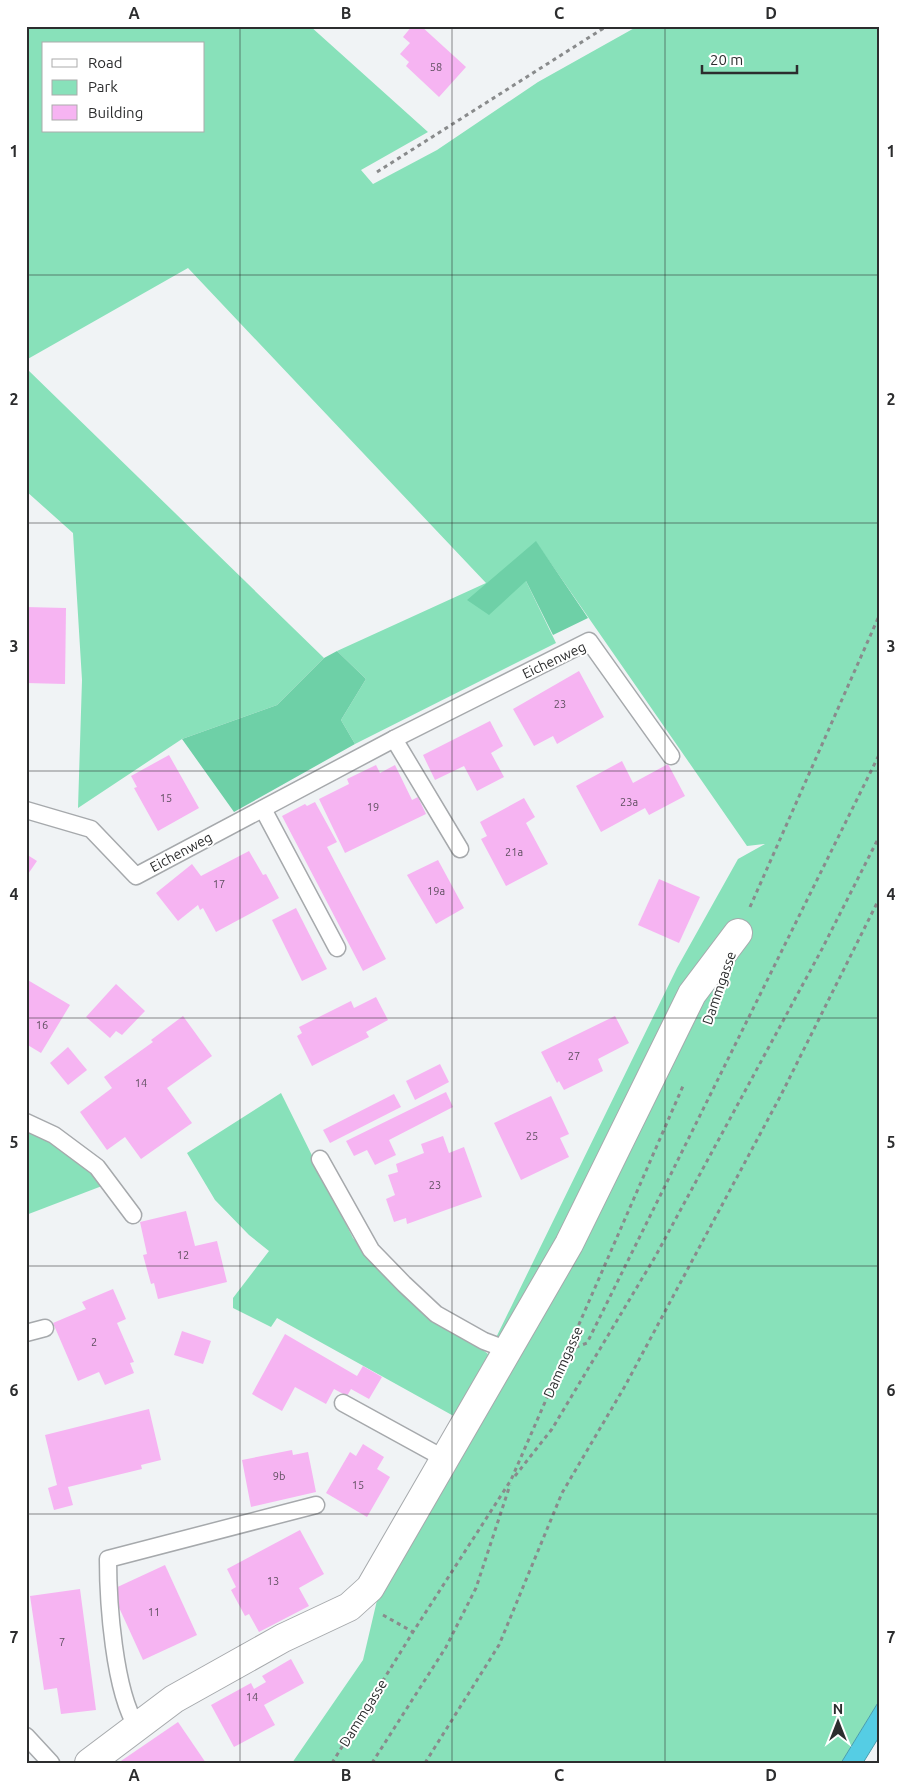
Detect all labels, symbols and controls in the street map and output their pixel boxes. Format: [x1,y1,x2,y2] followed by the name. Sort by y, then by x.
[128,4,140,22] text: A
[341,4,351,22] text: B
[554,4,564,22] text: C
[765,4,777,22] text: D
[42,42,205,132] legend
[702,42,798,74] scale bar
[710,51,743,68] text: 20 m
[88,54,123,71] text: Road
[430,61,442,73] house number: 58
[88,78,118,95] text: Park
[88,104,143,121] text: Building
[9,142,19,160] text: 1
[886,142,896,160] text: 1
[9,390,19,408] text: 2
[886,390,896,408] text: 2
[9,637,19,655] text: 3
[886,637,896,655] text: 3
[520,638,588,682] street label: Eichenweg
[554,698,566,710] house number: 23
[160,792,172,804] house number: 15
[620,796,638,808] house number: 23a
[367,801,379,813] house number: 19
[147,829,215,875] street label: Eichenweg
[505,846,523,858] house number: 21a
[213,878,225,890] house number: 17
[9,885,19,903] text: 4
[427,885,445,897] house number: 19a
[886,885,896,903] text: 4
[699,949,739,1027] street label: Dammgasse
[36,1019,48,1031] house number: 16
[568,1050,580,1062] house number: 27
[135,1077,147,1089] house number: 14
[526,1130,538,1142] house number: 25
[9,1133,19,1151] text: 5
[886,1133,896,1151] text: 5
[429,1179,441,1191] house number: 23
[177,1249,189,1261] house number: 12
[540,1324,586,1400] street label: Dammgasse
[91,1336,97,1348] house number: 2
[9,1381,19,1399] text: 6
[886,1381,896,1399] text: 6
[273,1470,285,1482] house number: 9b
[352,1479,364,1491] house number: 15
[267,1575,279,1587] house number: 13
[148,1606,160,1618] house number: 11
[9,1628,19,1646] text: 7
[886,1628,896,1646] text: 7
[59,1636,65,1648] house number: 7
[336,1676,390,1750] street label: Dammgasse
[246,1691,258,1703] house number: 14
[812,1696,862,1746] north arrow
[833,1701,843,1717] text: N
[128,1766,140,1784] text: A
[341,1766,351,1784] text: B
[554,1766,564,1784] text: C
[765,1766,777,1784] text: D

